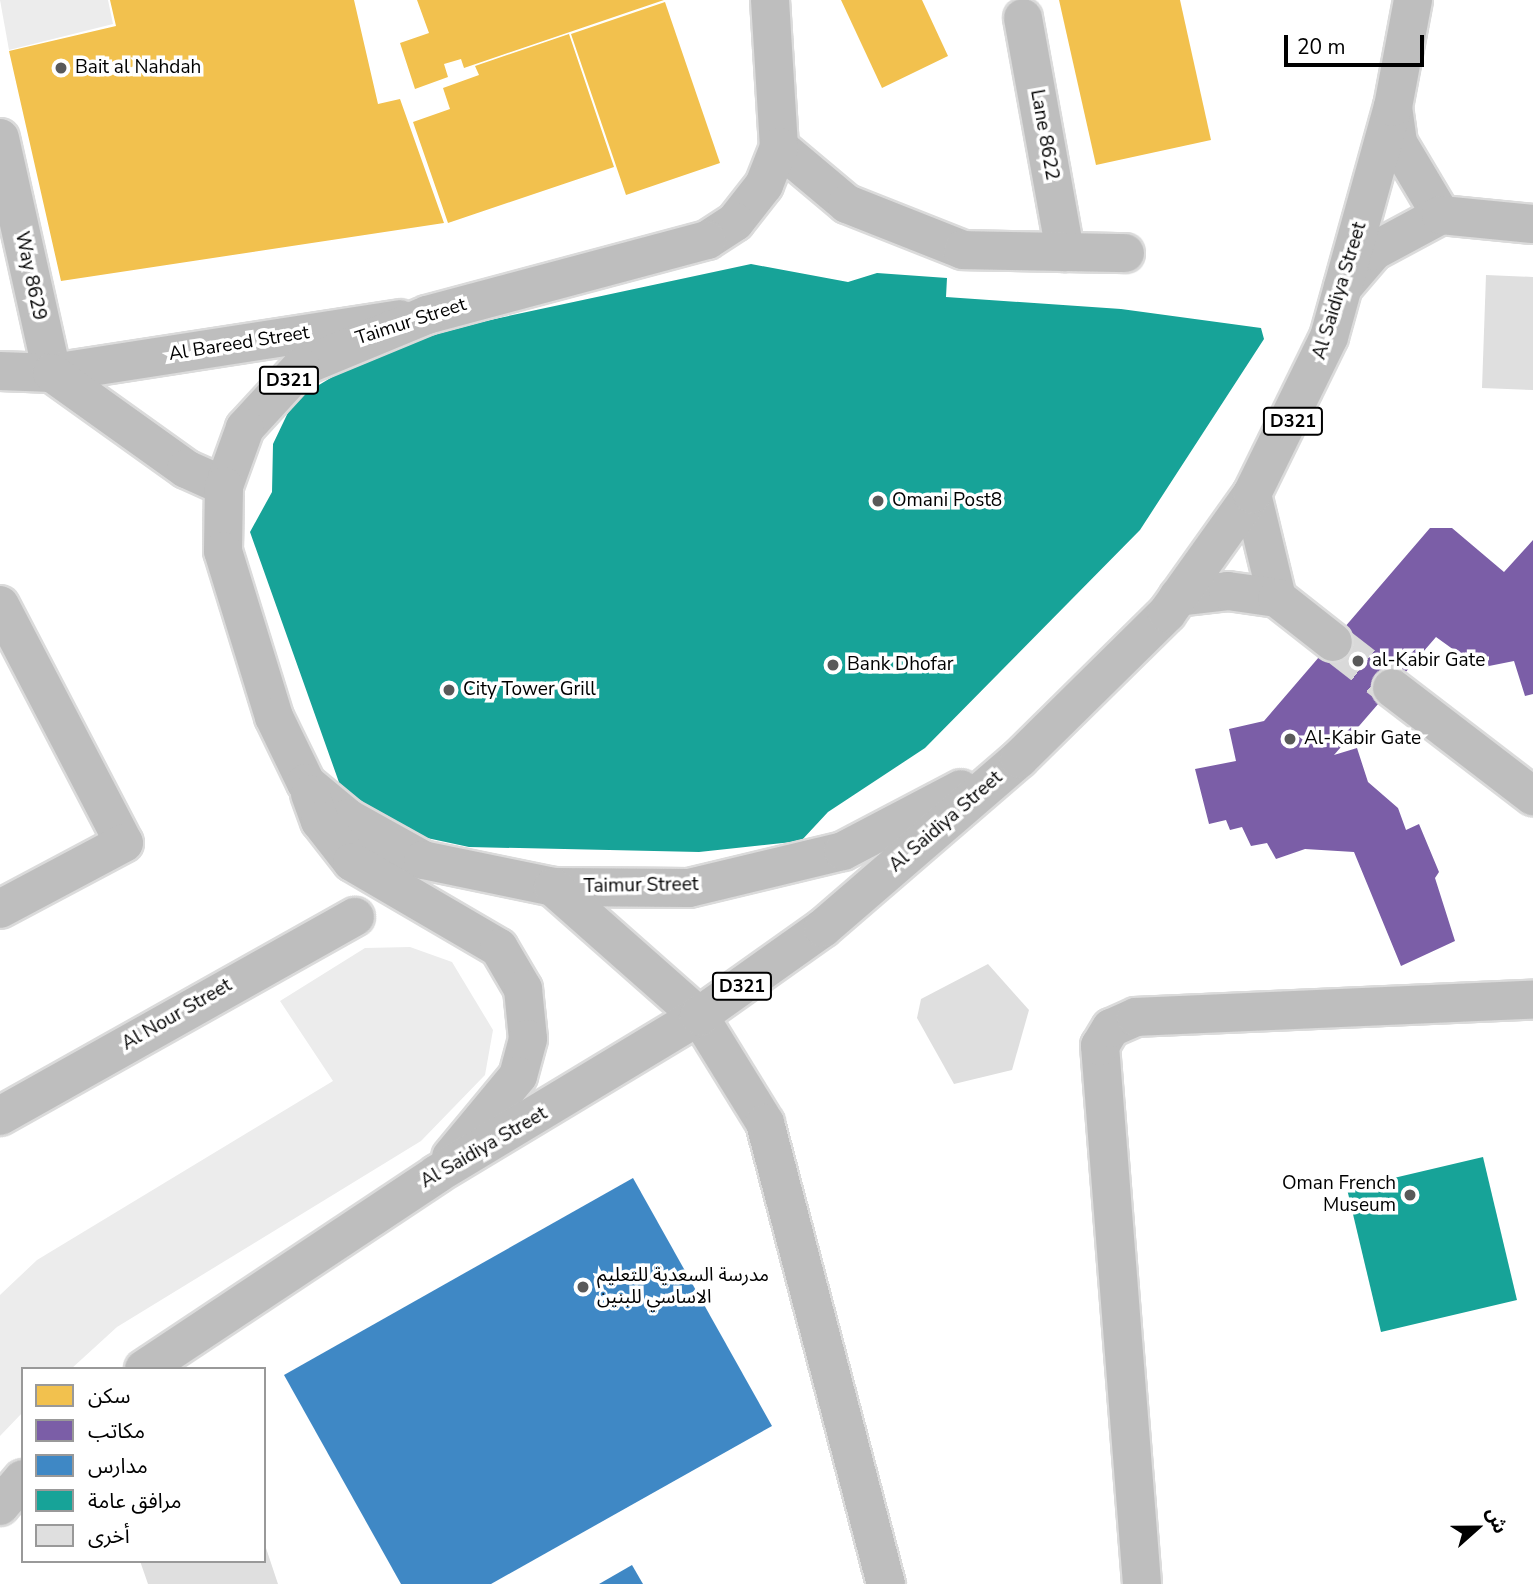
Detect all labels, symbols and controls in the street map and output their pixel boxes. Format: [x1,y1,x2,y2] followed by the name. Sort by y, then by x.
[1288,21,1428,65] scale bar
[1297,33,1346,61] text: 20 m
[75,57,201,79] place label: Bait al Nahdah
[53,60,69,76] marker: Bait al Nahdah
[1025,88,1063,182] street label: Lane 8622
[1308,220,1372,362] street label: Al Saidiya Street
[9,230,51,322] street label: Way 8629
[353,293,469,351] street label: Taimur Street
[167,322,311,366] street label: Al Bareed Street
[258,366,320,394] road number: D321
[1262,407,1324,436] road number: D321
[892,490,1002,512] place label: Omani Post8
[870,493,886,509] marker: Omani Post8
[1372,650,1485,672] place label: al-Kabir Gate
[1350,653,1366,669] marker: al-Kabir Gate
[847,654,954,676] place label: Bank Dhofar
[825,657,841,673] marker: Bank Dhofar
[463,679,596,701] place label: City Tower Grill
[441,682,457,698] marker: City Tower Grill
[1304,728,1421,750] place label: Al-Kabir Gate
[1282,731,1298,747] marker: Al-Kabir Gate
[885,767,1007,877] street label: Al Saidiya Street
[583,874,699,898] street label: Taimur Street
[710,972,774,1001] road number: D321
[118,974,236,1056] street label: Al Nour Street
[417,1103,551,1193] street label: Al Saidiya Street
[1282,1173,1396,1217] place label: Oman French Museum
[1402,1187,1418,1203] marker: Oman French Museum
[597,1265,769,1309] place label: مدرسة السعدية للتعليم الاساسي للبنين
[575,1279,591,1295] marker: مدرسة السعدية للتعليم الاساسي للبنين
[21,1367,266,1563] legend
[88,1382,130,1410] text: سكن
[88,1417,145,1445] text: مكاتب
[88,1452,148,1480] text: مدارس
[88,1487,181,1515] text: مرافق عامة
[1442,1493,1512,1563] north arrow
[1480,1504,1513,1537] text: ش
[88,1522,130,1550] text: أخرى

